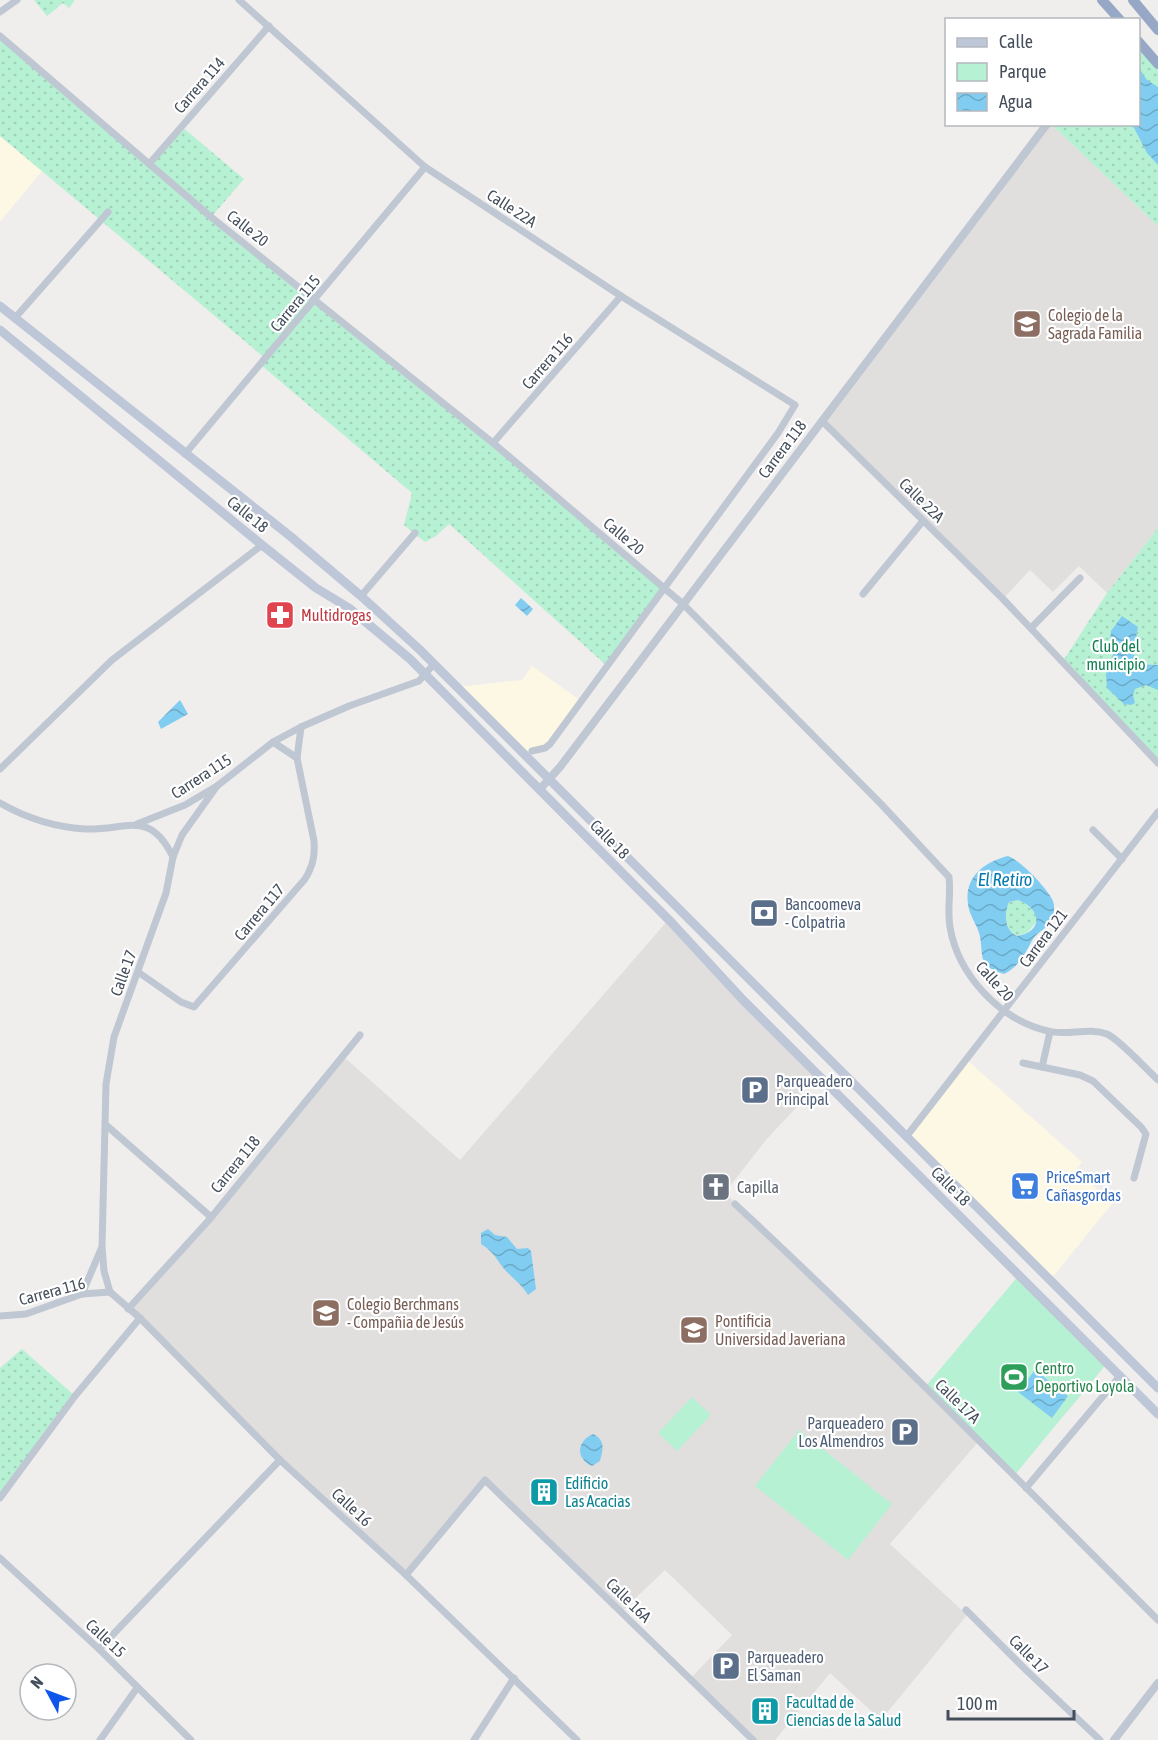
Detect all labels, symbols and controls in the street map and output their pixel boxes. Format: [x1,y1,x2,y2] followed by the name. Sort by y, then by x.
[945,18,1140,126] legend
[999,31,1033,52] text: Calle
[170,53,228,117] street label: Carrera 114
[999,61,1047,82] text: Parque
[999,91,1033,112] text: Agua
[484,185,540,231] street label: Calle 22A
[224,206,272,250] street label: Calle 20
[266,271,324,335] street label: Carrera 115
[1048,306,1142,343] place label: Colegio de la Sagrada Familia
[1011,308,1043,340] school or university icon: Colegio de la Sagrada Familia
[518,329,576,393] street label: Carrera 116
[754,416,810,482] street label: Carrera 118
[896,474,948,526] street label: Calle 22A
[224,492,272,536] street label: Calle 18
[600,514,648,558] street label: Calle 20
[264,599,296,631] pharmacy icon: Multidrogas
[301,606,372,625] place label: Multidrogas
[1086,637,1146,674] park label: Club del municipio
[168,750,234,802] street label: Carrera 115
[587,816,633,862] street label: Calle 18
[978,869,1032,890] water label: El Retiro
[230,880,288,944] street label: Carrera 117
[785,895,861,932] place label: Bancoomeva - Colpatria
[748,897,780,929] bank icon: Bancoomeva - Colpatria
[1015,905,1071,971] street label: Carrera 121
[106,948,140,998] street label: Calle 17
[972,957,1018,1005] street label: Calle 20
[776,1072,853,1109] place label: Parqueadero Principal
[739,1074,771,1106] parking icon: Parqueadero Principal
[207,1132,263,1196] street label: Carrera 118
[928,1163,974,1209] street label: Calle 18
[1046,1168,1121,1205] place label: PriceSmart Cañasgordas
[1009,1170,1041,1202] supermarket icon: PriceSmart Cañasgordas
[700,1171,732,1203] church icon: Capilla
[737,1178,779,1197] place label: Capilla
[17,1274,87,1308] street label: Carrera 116
[347,1295,464,1332] place label: Colegio Berchmans - Compañia de Jesús
[310,1297,342,1329] school or university icon: Colegio Berchmans - Compañia de Jesús
[715,1312,846,1348] place label: Pontificia Universidad Javeriana
[678,1314,710,1346] school or university icon: Pontificia Universidad Javeriana
[1035,1359,1135,1396] place label: Centro Deportivo Loyola
[998,1361,1030,1393] sports icon: Centro Deportivo Loyola
[932,1375,984,1427] street label: Calle 17A
[798,1414,884,1450] place label: Parqueadero Los Almendros
[889,1416,921,1448] parking icon: Parqueadero Los Almendros
[565,1474,631,1510] place label: Edificio Las Acacias
[528,1476,560,1508] building icon: Edificio Las Acacias
[329,1484,375,1530] street label: Calle 16
[603,1574,655,1626] street label: Calle 16A
[83,1615,129,1661] street label: Calle 15
[1006,1631,1052,1677] street label: Calle 17
[747,1648,824,1684] place label: Parqueadero El Saman
[710,1650,742,1682] parking icon: Parqueadero El Saman
[18,1662,78,1722] north arrow
[27,1673,47,1692] text: N
[948,1683,1074,1721] scale bar
[786,1693,901,1729] place label: Facultad de Ciencias de la Salud
[957,1693,998,1714] text: 100 m
[749,1695,781,1727] building icon: Facultad de Ciencias de la Salud

